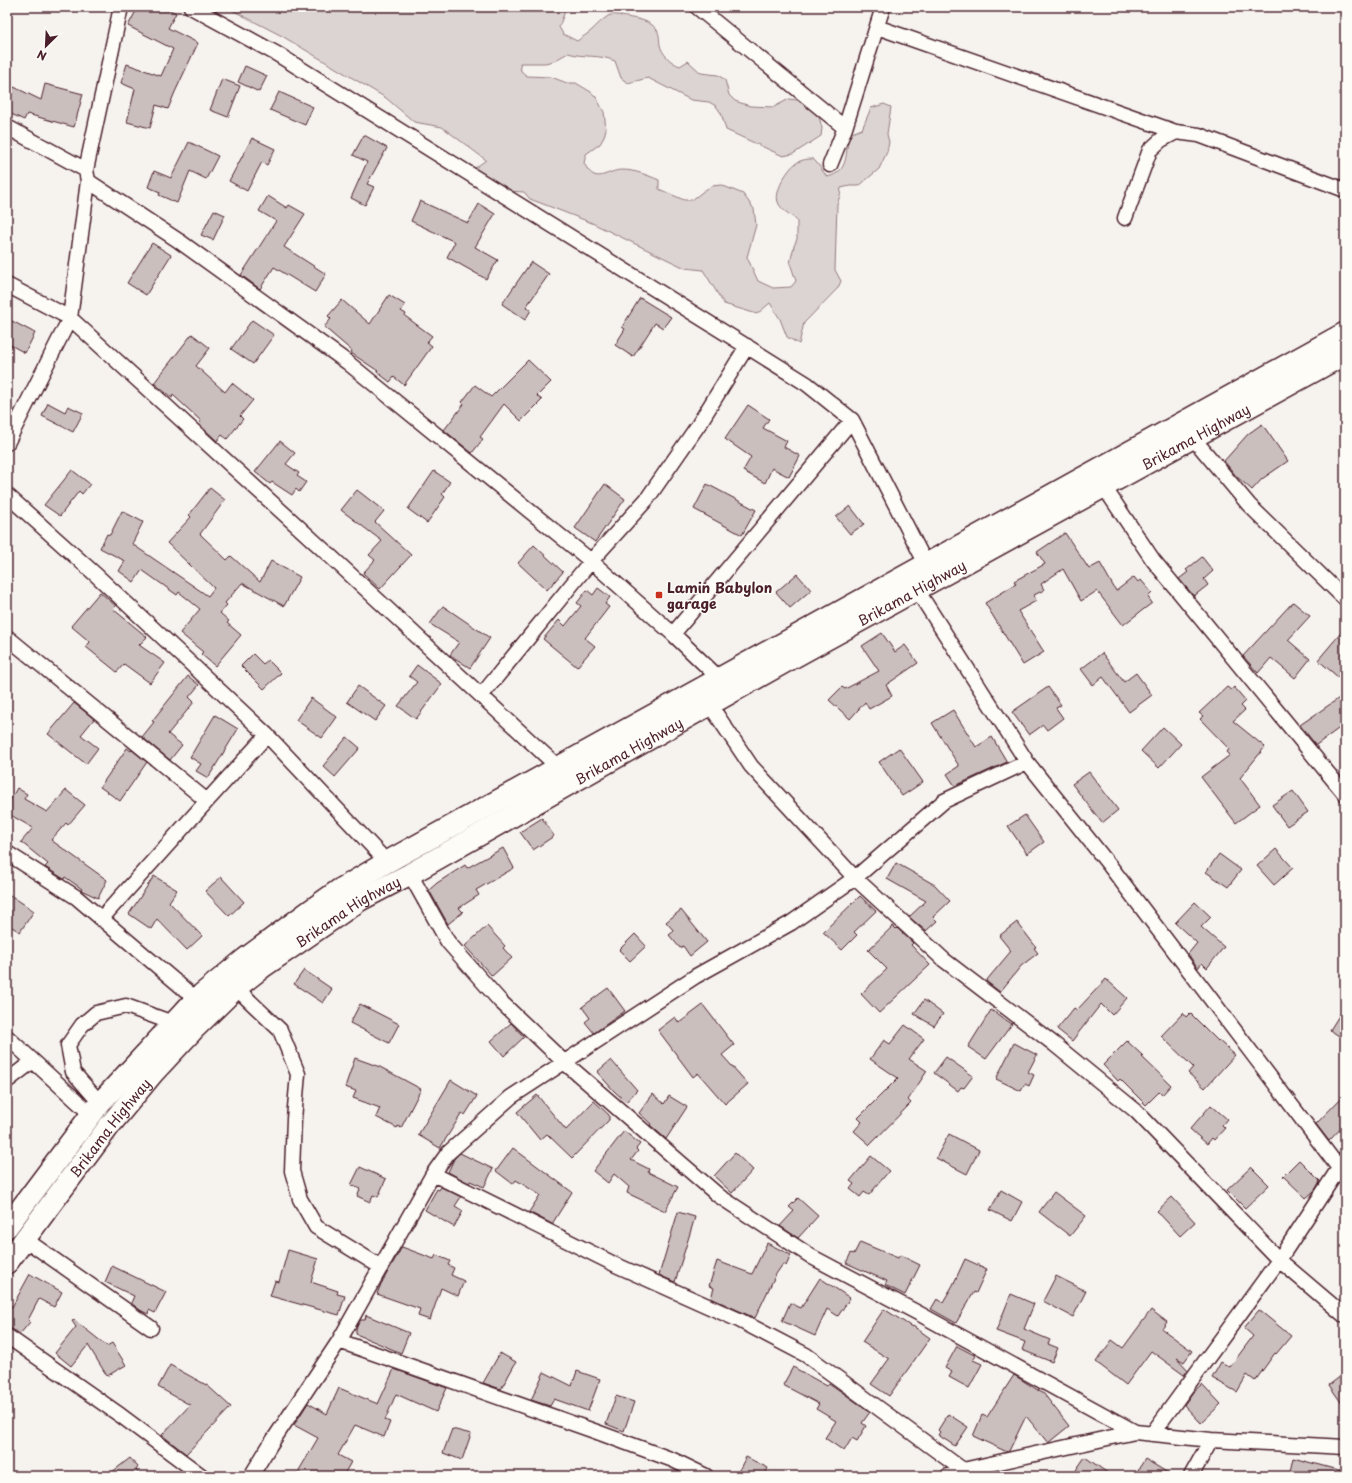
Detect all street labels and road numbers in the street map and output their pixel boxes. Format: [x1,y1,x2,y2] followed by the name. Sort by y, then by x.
[1137,398,1253,475] street label: Brikama Highway
[853,554,969,631] street label: Brikama Highway
[571,712,686,789] street label: Brikama Highway
[291,870,404,952] street label: Brikama Highway
[64,1073,155,1181] street label: Brikama Highway

